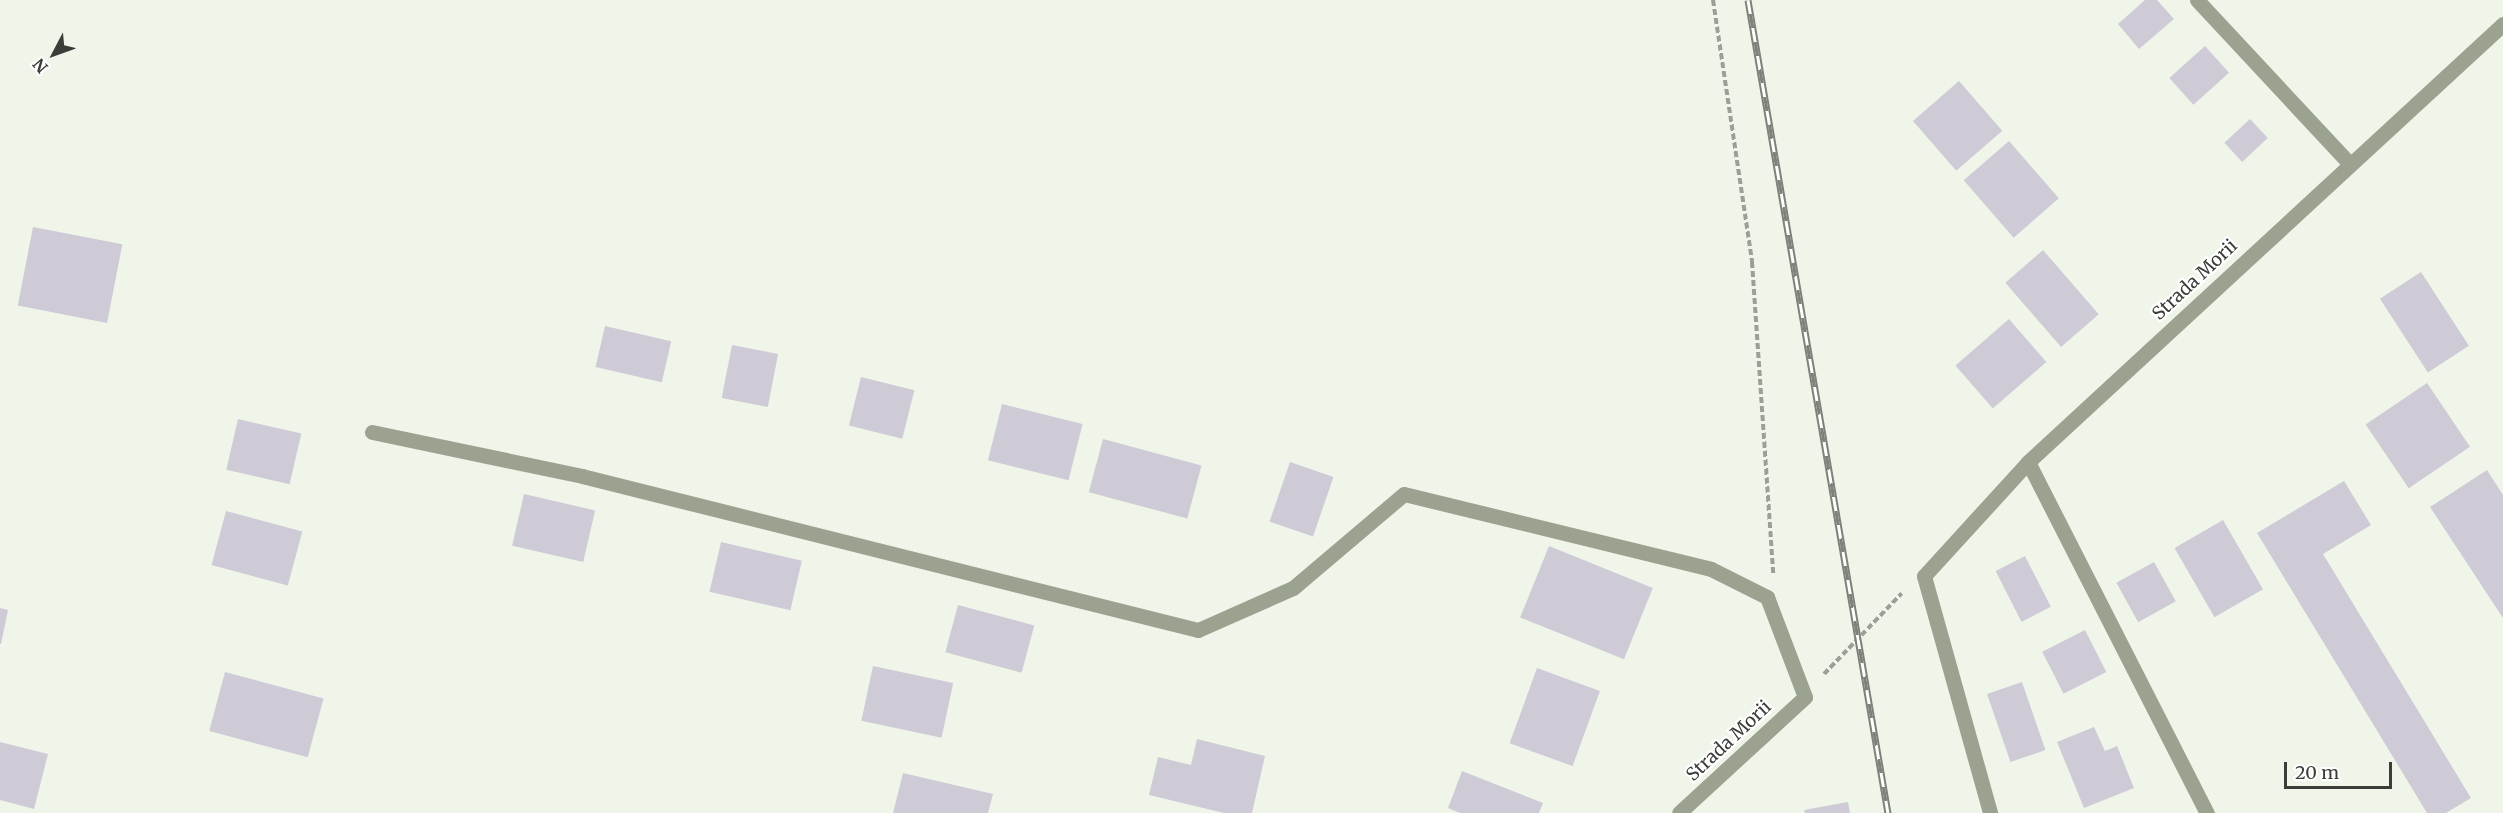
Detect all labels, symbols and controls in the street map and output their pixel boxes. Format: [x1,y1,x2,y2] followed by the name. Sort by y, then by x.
[24,24,84,84] north arrow
[29,54,52,77] text: N
[2148,235,2242,325] street label: Strada Morii
[1682,696,1776,786] street label: Strada Morii
[2287,750,2395,788] scale bar
[2295,761,2339,784] text: 20 m

